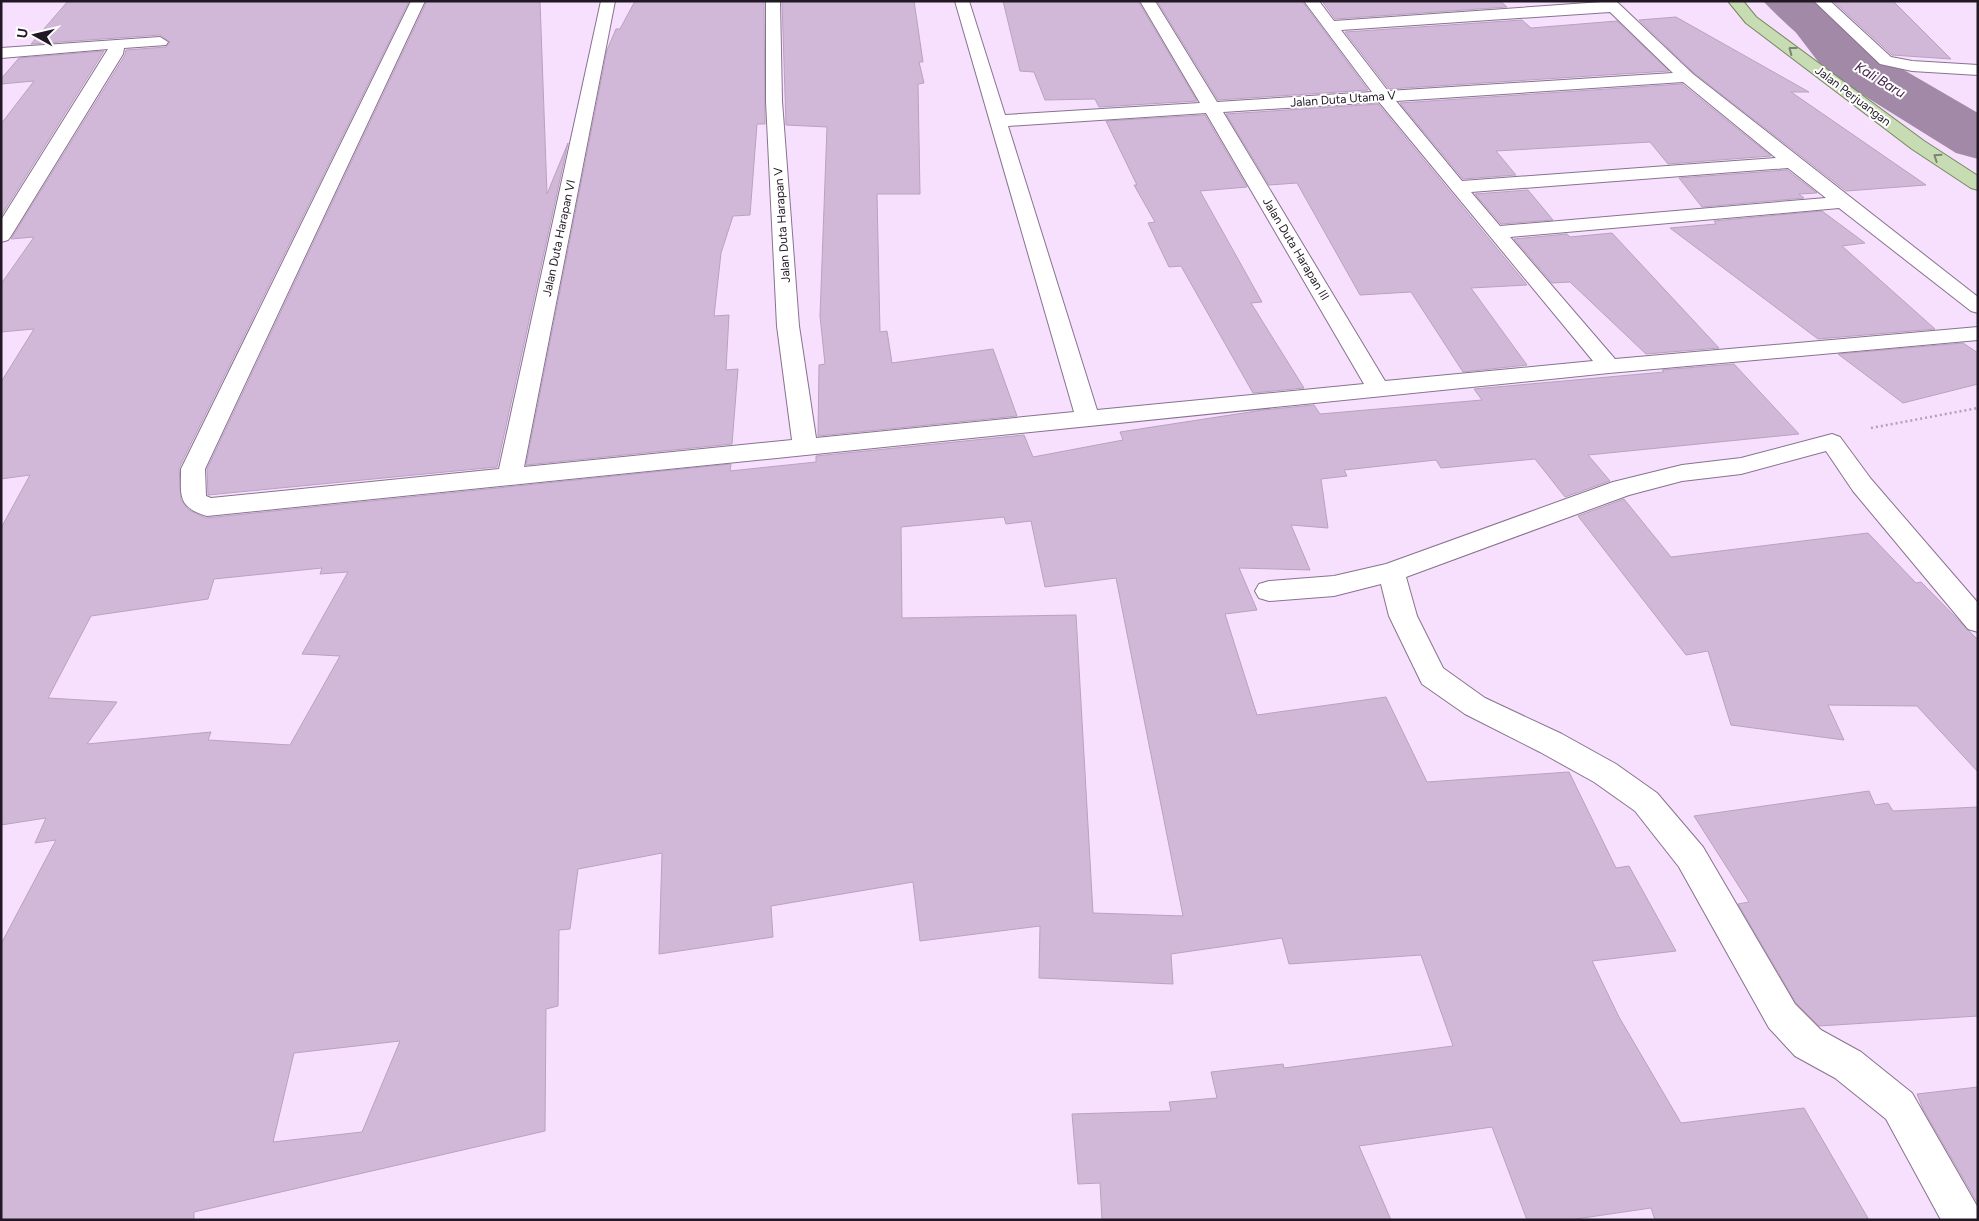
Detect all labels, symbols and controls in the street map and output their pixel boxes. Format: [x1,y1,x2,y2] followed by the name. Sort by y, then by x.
[10,10,60,60] north arrow
[14,27,32,39] text: U
[1789,48,1798,56] one-way arrow
[1852,58,1908,102] water label: Kali Baru
[1813,63,1894,129] street label: Jalan Perjuangan
[1290,88,1397,110] street label: Jalan Duta Utama V
[1933,154,1943,163] one-way arrow
[771,166,793,283] street label: Jalan Duta Harapan V
[540,178,578,298] street label: Jalan Duta Harapan VI
[1260,195,1332,303] street label: Jalan Duta Harapan III

